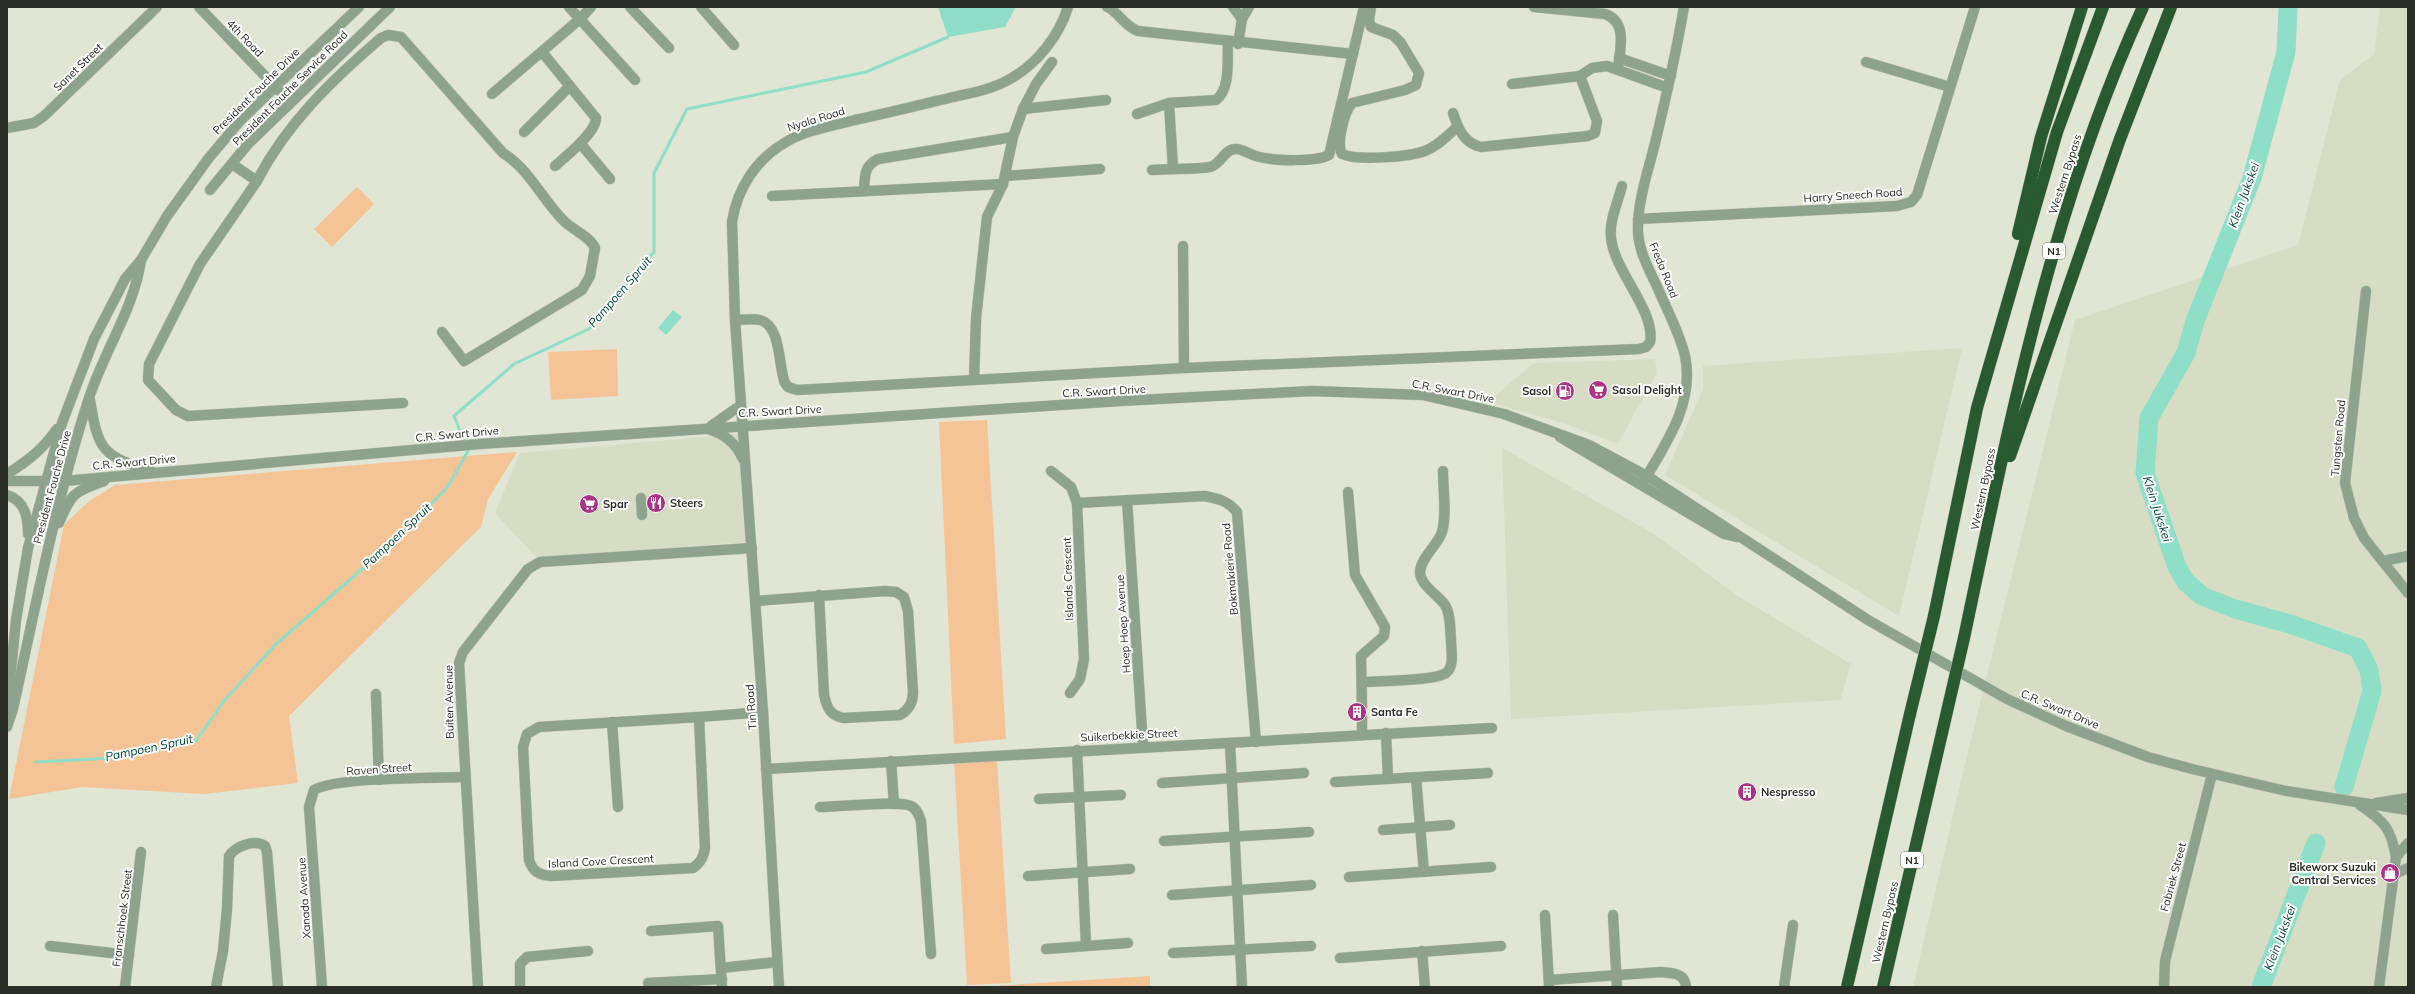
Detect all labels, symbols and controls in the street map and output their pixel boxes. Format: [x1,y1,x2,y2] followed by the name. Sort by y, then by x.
[224,16,266,60] street label: 4th Road
[230,28,350,148] street label: President Fouche Service Road
[50,40,106,94] street label: Sanet Street
[210,45,302,137] street label: President Fouche Drive
[785,104,847,134] street label: Nyala Road
[2045,132,2085,216] street label: Western Bypass
[2225,160,2262,229] water label: Klein Jukskei
[1803,185,1903,205] street label: Harry Sneech Road
[1646,240,1682,300] street label: Freda Road
[2043,243,2065,259] road number: N1
[585,253,655,330] water label: Pampoen Spruit
[1411,376,1495,406] street label: C.R. Swart Drive
[1587,379,1609,401] supermarket icon: Sasol Delight
[1554,380,1576,402] fuel station icon: Sasol
[1062,382,1146,400] street label: C.R. Swart Drive
[1612,383,1682,397] place label: Sasol Delight
[1522,384,1551,398] place label: Sasol
[2328,399,2348,477] street label: Tungsten Road
[738,402,822,420] street label: C.R. Swart Drive
[415,423,499,445] street label: C.R. Swart Drive
[30,429,74,545] street label: President Fouche Drive
[1967,447,1999,531] street label: Western Bypass
[92,451,176,473] street label: C.R. Swart Drive
[2140,474,2175,544] water label: Klein Jukskei
[645,492,667,514] restaurant icon: Steers
[578,493,600,515] supermarket icon: Spar
[670,496,703,510] place label: Steers
[603,497,629,511] place label: Spar
[359,499,435,571] water label: Pampoen Spruit
[1219,522,1241,616] street label: Bokmakierie Road
[1060,537,1076,621] street label: Islands Crescent
[1113,574,1133,674] street label: Hoep Hoep Avenue
[441,665,457,739] street label: Buiten Avenue
[742,684,760,730] street label: Tin Road
[2019,686,2101,732] street label: C.R. Swart Drive
[1346,701,1368,723] building icon: Santa Fe
[1371,705,1418,719] place label: Santa Fe
[1080,725,1178,745] street label: Suikerbekkie Street
[104,731,195,764] water label: Pampoen Spruit
[346,760,412,778] street label: Raven Street
[1736,781,1758,803] building icon: Nespresso
[1761,785,1816,799] place label: Nespresso
[2157,841,2189,913] street label: Fabriek Street
[548,851,654,871] street label: Island Cove Crescent
[1901,852,1923,868] road number: N1
[294,857,314,939] street label: Xanada Avenue
[2289,860,2376,887] place label: Bikeworx Suzuki Central Services
[2379,862,2401,884] shop icon: Bikeworx Suzuki Central Services
[109,868,135,968] street label: Franschhoek Street
[1869,880,1901,964] street label: Western Bypass
[2260,903,2299,972] water label: Klein Jukskei

